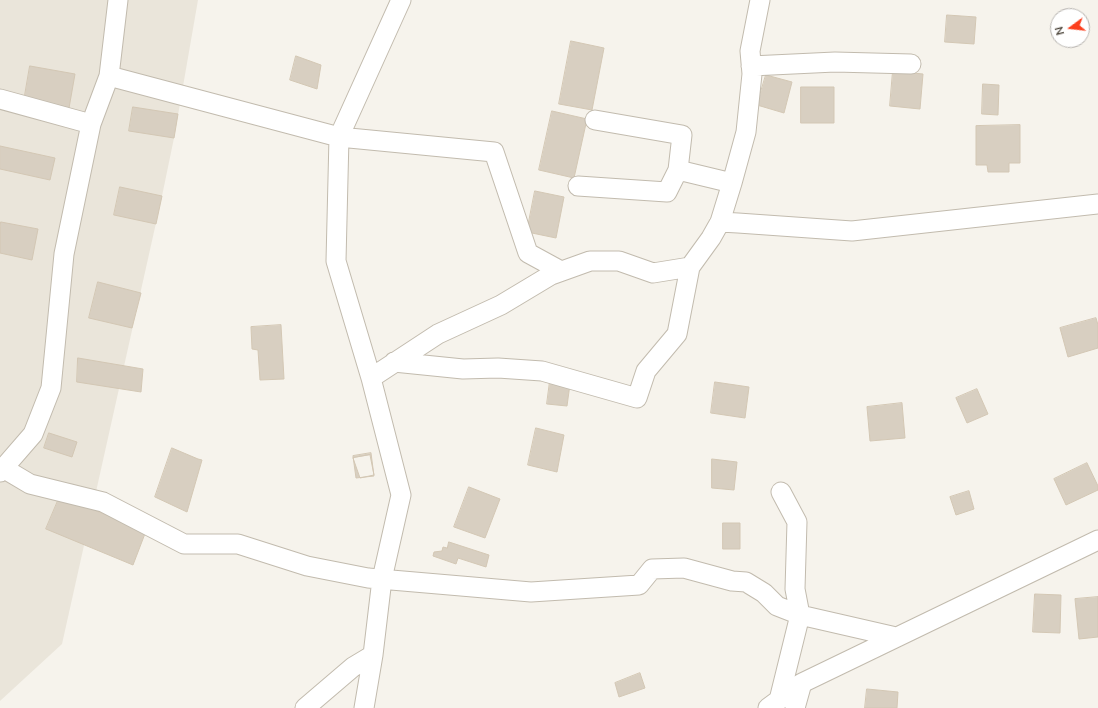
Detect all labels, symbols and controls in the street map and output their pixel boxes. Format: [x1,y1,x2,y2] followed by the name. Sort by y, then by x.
[1050,8,1090,48] north arrow
[1052,25,1067,37] text: N

